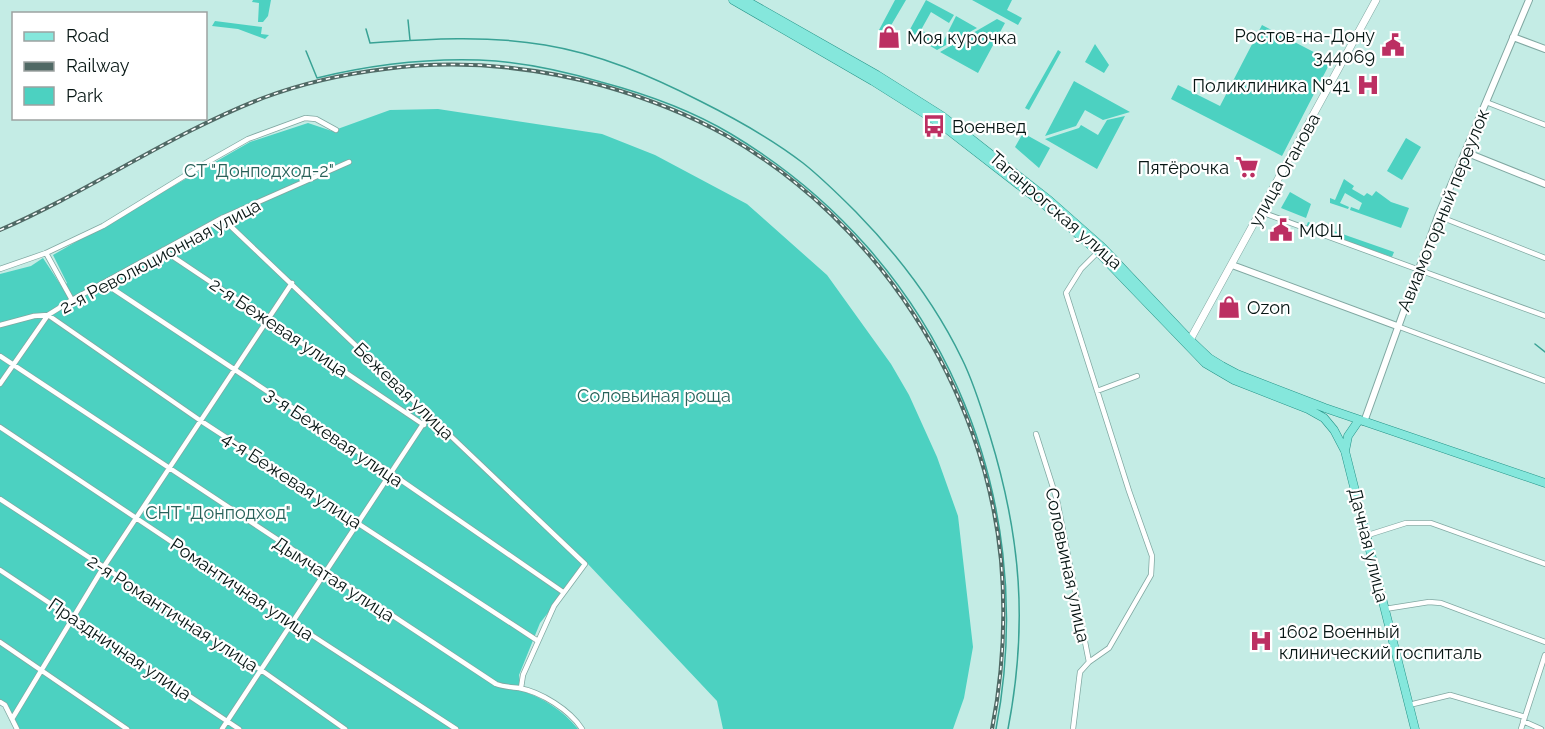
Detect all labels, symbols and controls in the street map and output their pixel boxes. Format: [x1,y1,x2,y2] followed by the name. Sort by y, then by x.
[12,12,207,120] legend
[876,24,902,50] shop icon: Моя курочка
[66,25,109,46] text: Road
[1235,25,1375,67] place label: Ростов-на-Дону 344069
[907,27,1017,48] place label: Моя курочка
[1380,32,1406,58] public building icon: Ростов-на-Дону 344069
[66,55,130,76] text: Railway
[1355,72,1381,98] hospital icon: Поликлиника №41
[1192,75,1350,96] place label: Поликлиника №41
[66,85,103,106] text: Park
[1393,106,1493,314] street label: Авиамоторный переулок
[1244,109,1324,231] street label: улица Оганова
[921,113,947,139] bus stop icon: Военвед
[952,116,1026,137] place label: Военвед
[985,147,1127,273] street label: Таганрогская улица
[1234,154,1260,180] supermarket icon: Пятёрочка
[1137,157,1229,178] place label: Пятёрочка
[184,160,334,181] park label: СТ "Донподход-2"
[56,194,264,318] street label: 2-я Революционная улица
[1268,217,1294,243] public building icon: МФЦ
[1299,220,1343,241] place label: МФЦ
[206,273,352,381] street label: 2-я Бежевая улица
[1216,294,1242,320] shop icon: Ozon
[1247,297,1290,318] place label: Ozon
[350,338,458,444] street label: Бежевая улица
[261,383,407,491] street label: 3-я Бежевая улица
[577,385,731,406] park label: Соловьиная роща
[218,427,366,533] street label: 4-я Бежевая улица
[1041,486,1095,644] street label: Соловьиная улица
[1345,486,1393,604] street label: Дачная улица
[145,502,291,523] park label: СНТ "Донподход"
[270,532,398,626] street label: Дымчатая улица
[166,533,318,645] street label: Романтичная улица
[84,550,262,676] street label: 2-я Романтичная улица
[45,593,195,705] street label: Праздничная улица
[1279,621,1482,663] place label: 1602 Военный клинический госпиталь
[1248,628,1274,654] hospital icon: 1602 Военный клинический госпиталь

